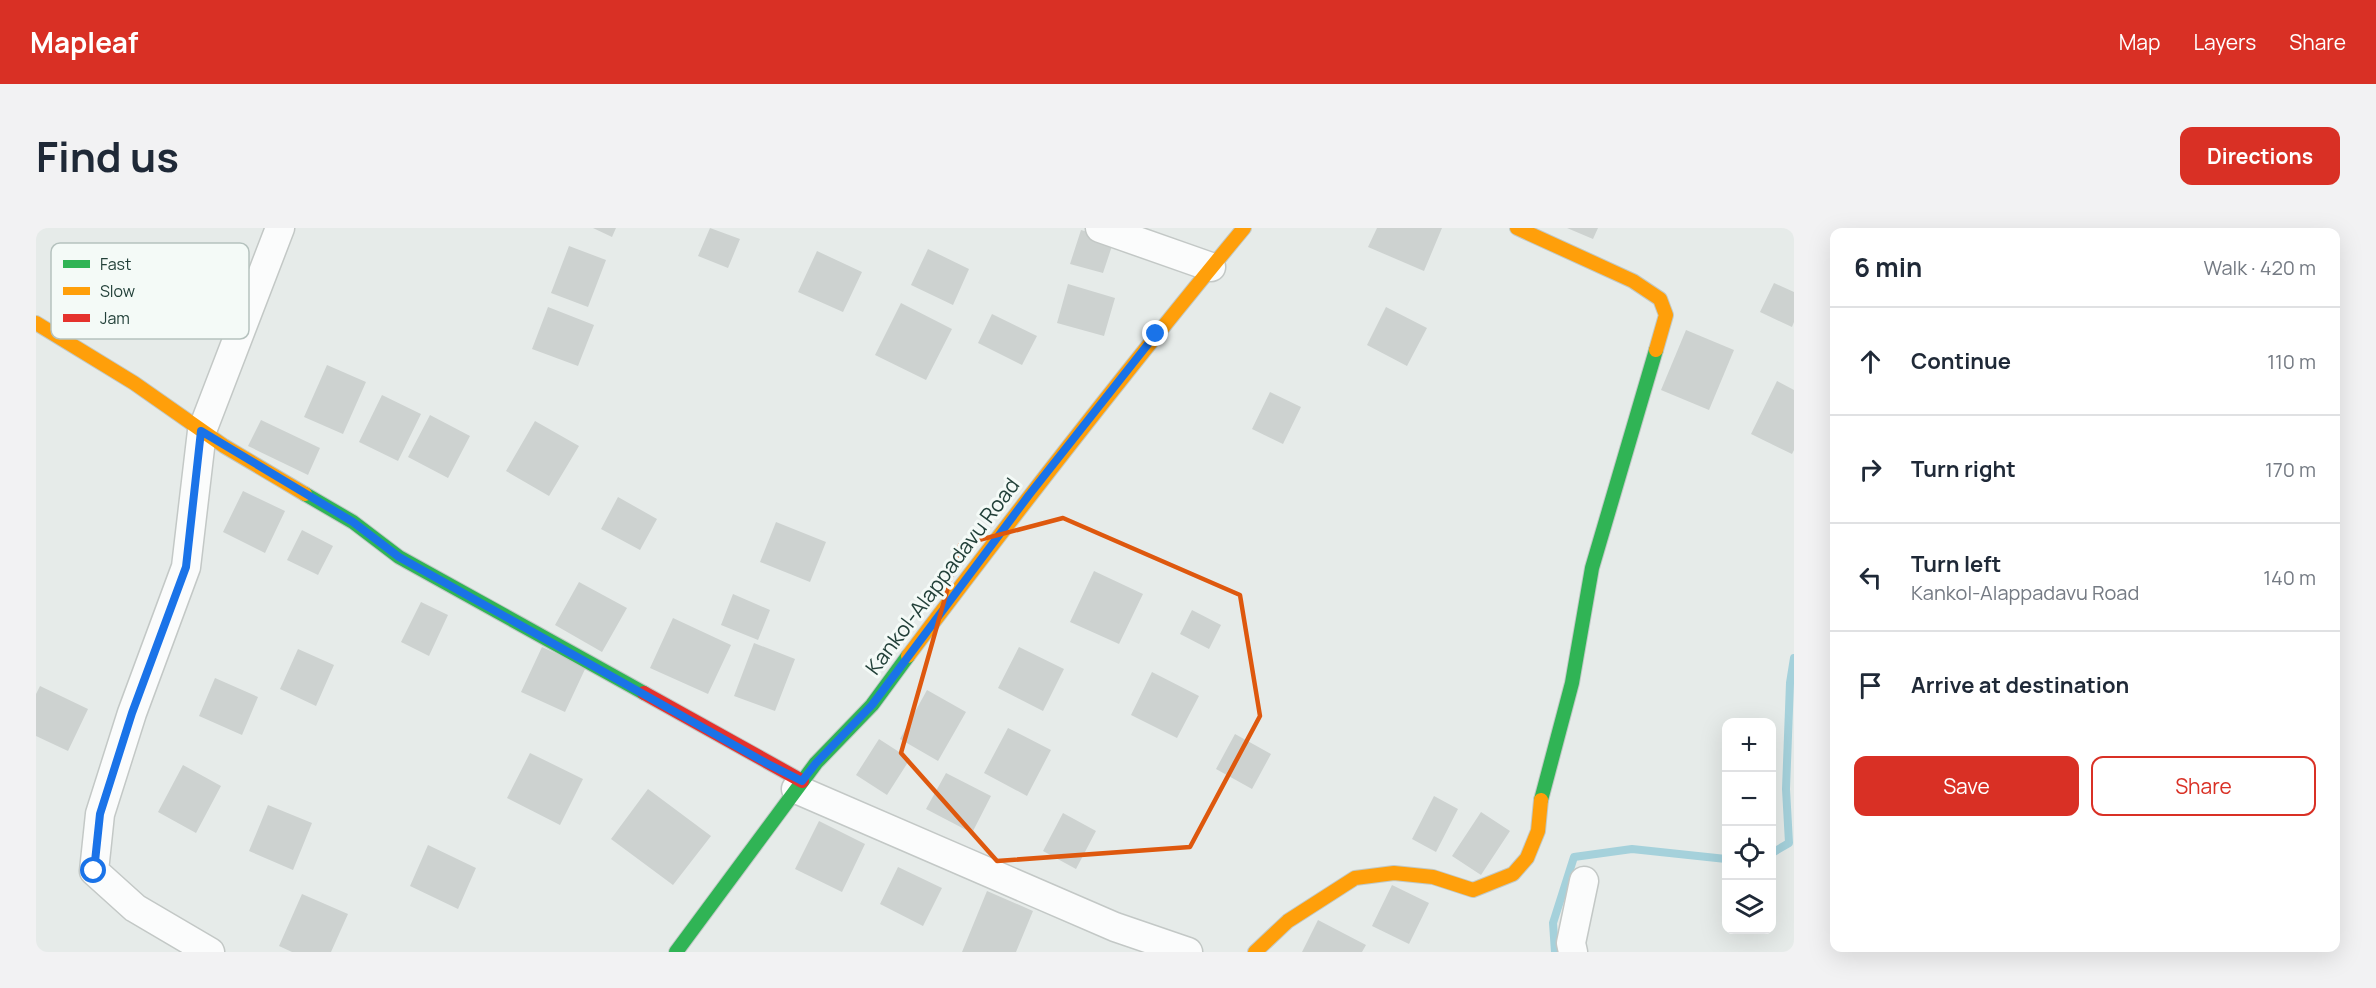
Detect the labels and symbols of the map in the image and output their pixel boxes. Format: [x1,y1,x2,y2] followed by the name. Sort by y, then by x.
[51,243,249,339] legend
[100,253,131,275] text: Fast
[100,280,135,302] text: Slow
[100,307,130,329] text: Jam
[1142,320,1168,346] route end
[859,472,1025,680] street label: Kankol-Alappadavu Road
[80,857,106,883] route start

